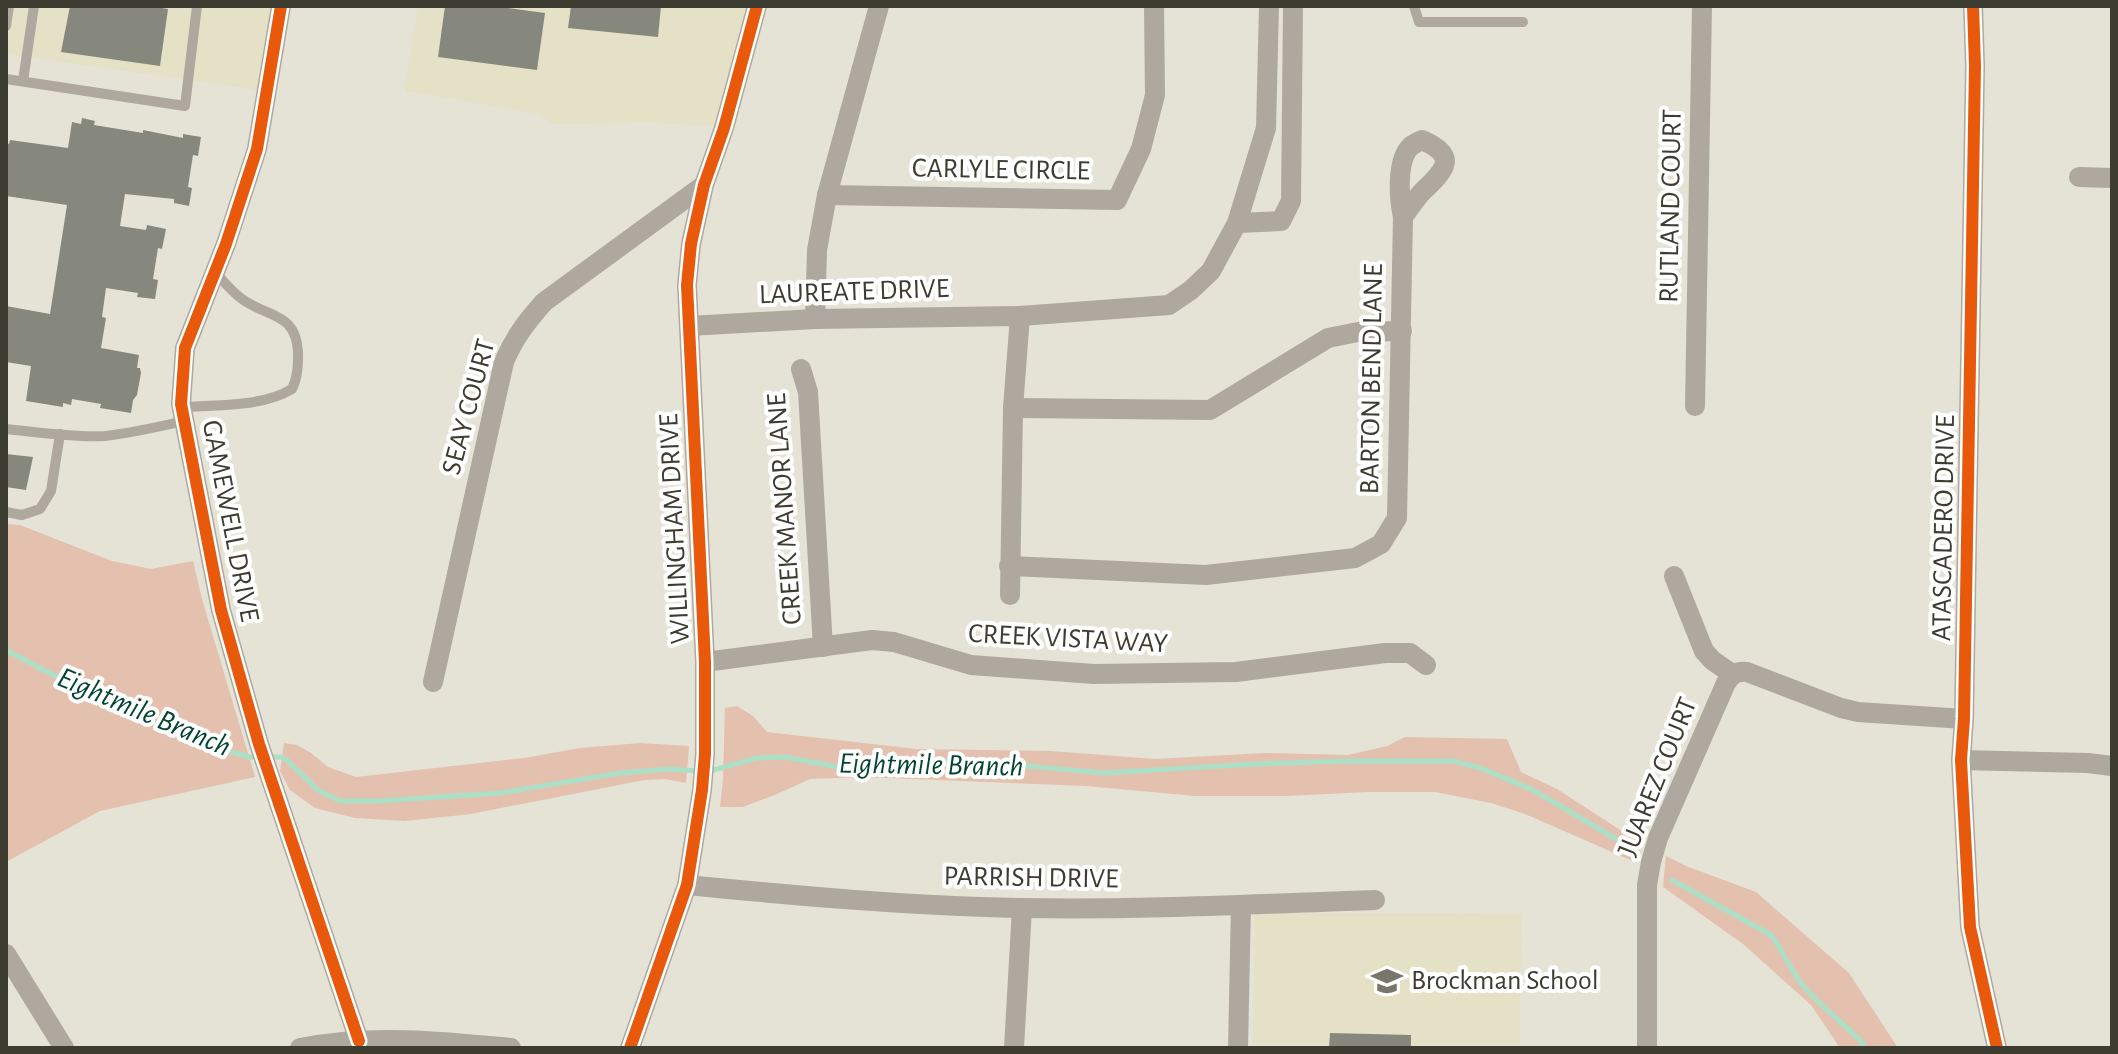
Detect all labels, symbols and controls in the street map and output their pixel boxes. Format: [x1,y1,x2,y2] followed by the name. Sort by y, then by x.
[1655,109,1687,303] street label: RUTLAND COURT
[912,154,1090,186] street label: CARLYLE CIRCLE
[1356,263,1388,495] street label: BARTON BEND LANE
[758,275,950,309] street label: LAUREATE DRIVE
[437,336,501,478] street label: SEAY COURT
[763,392,807,626] street label: CREEK MANOR LANE
[655,413,695,645] street label: WILLINGHAM DRIVE
[1928,415,1960,641] street label: ATASCADERO DRIVE
[197,418,263,624] street label: GAMEWELL DRIVE
[967,620,1169,658] street label: CREEK VISTA WAY
[53,662,235,762] water label: Eightmile Branch
[1613,693,1703,860] street label: JUAREZ COURT
[838,748,1024,782] water label: Eightmile Branch
[943,862,1119,894] street label: PARRISH DRIVE
[1370,964,1404,998] school or university icon: Brockman School
[1411,967,1599,995] place label: Brockman School

